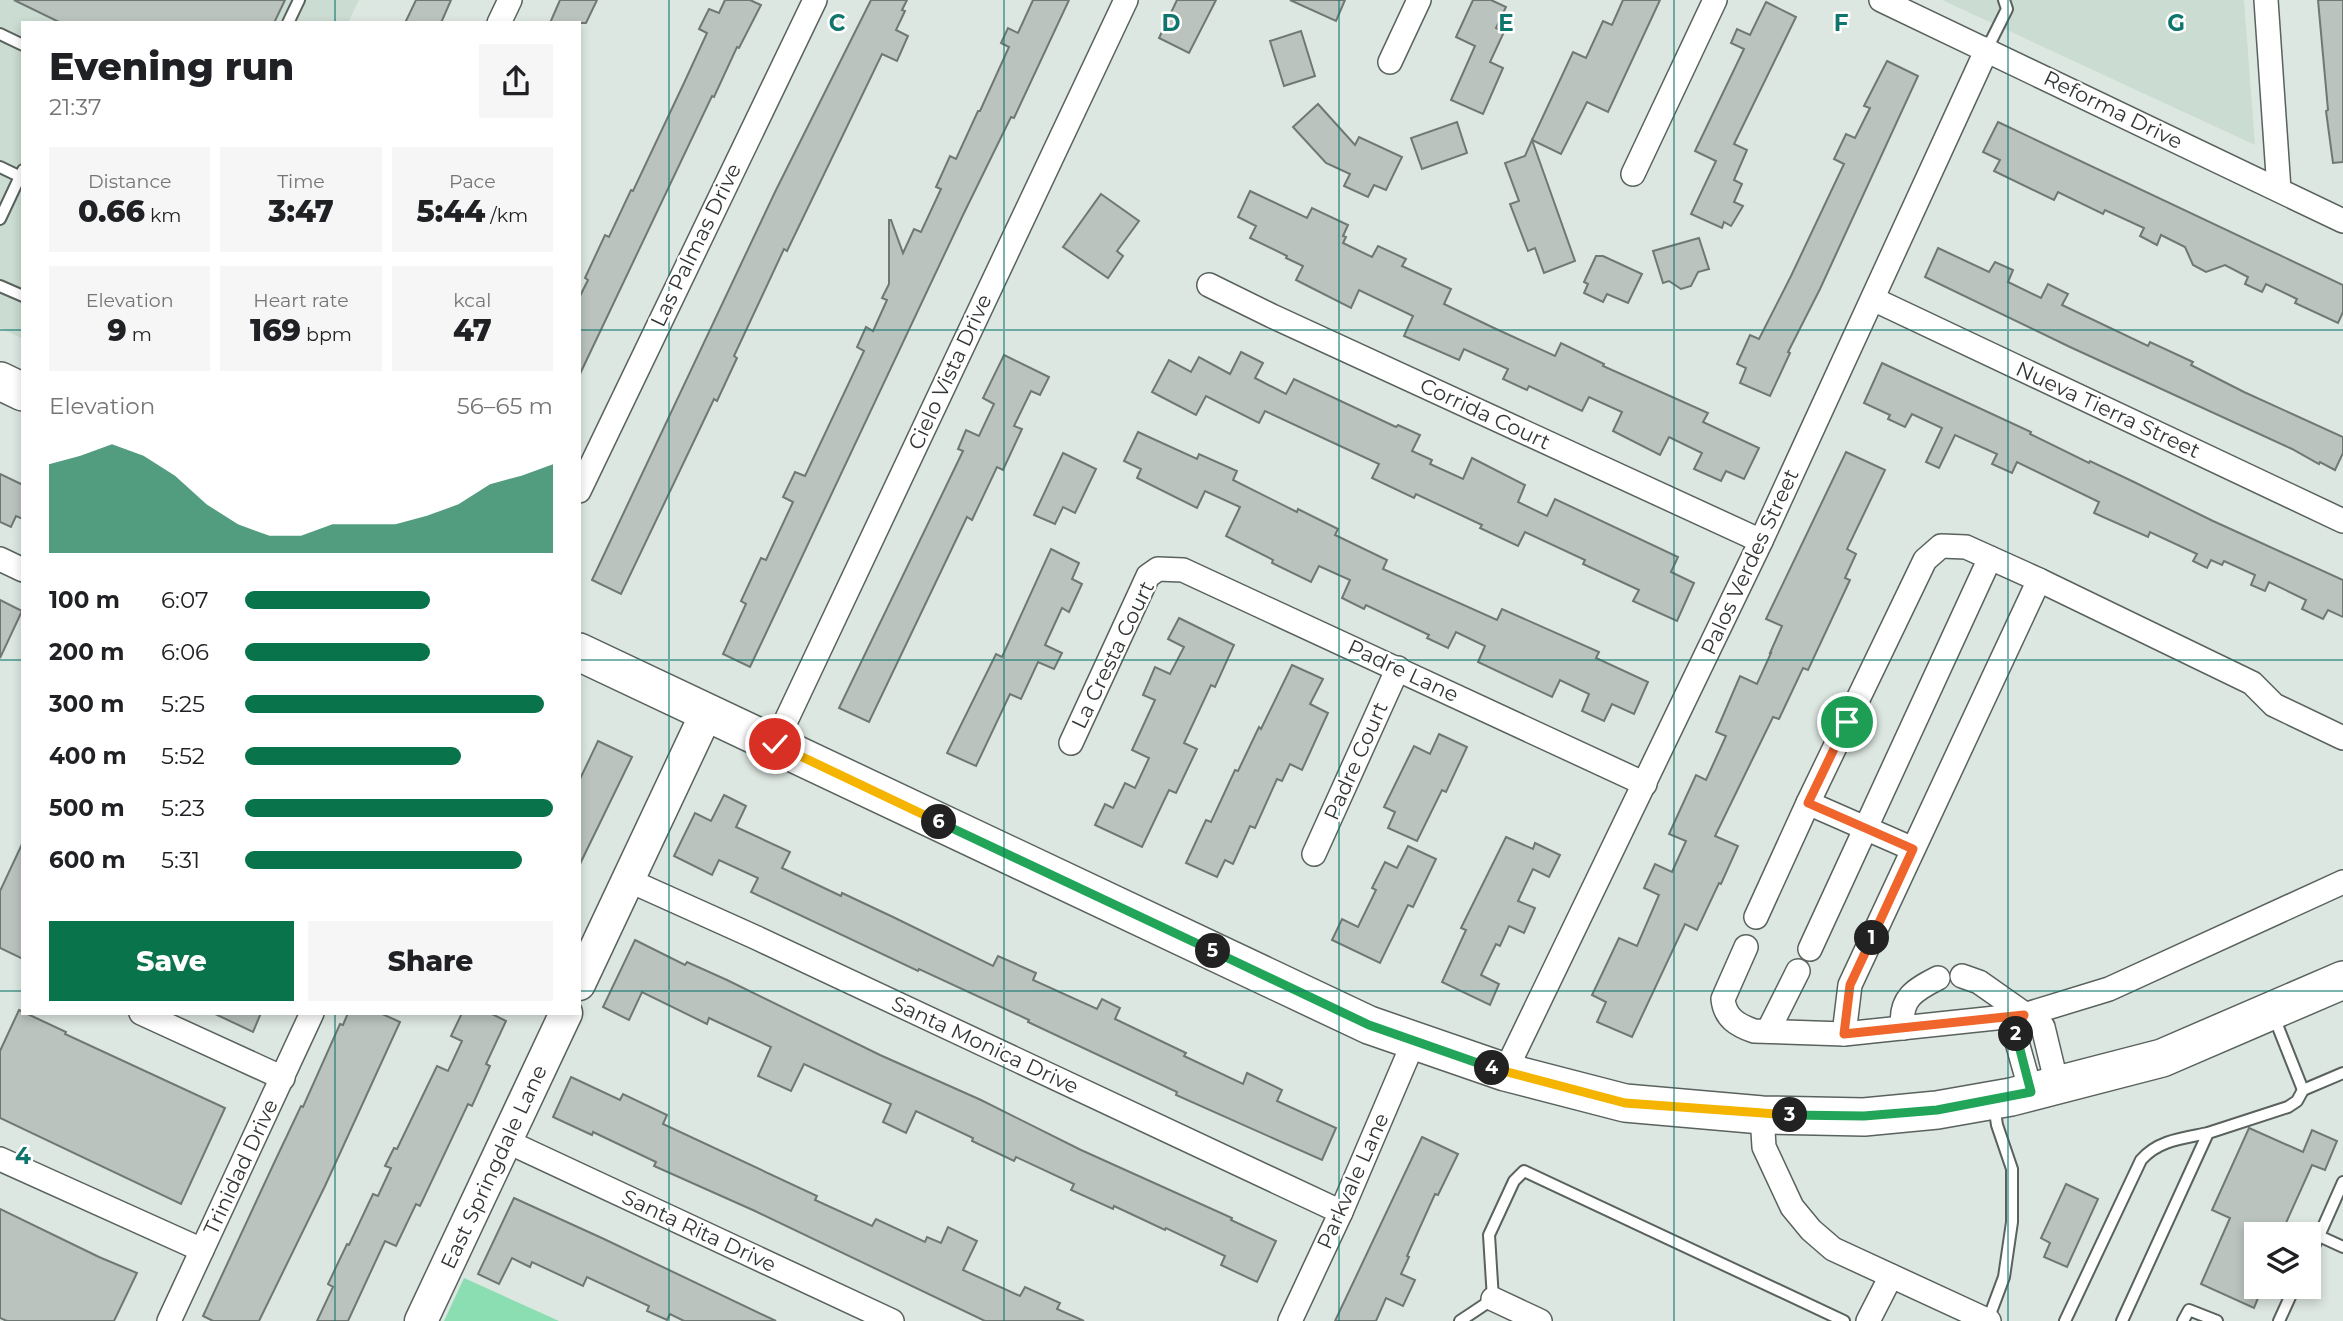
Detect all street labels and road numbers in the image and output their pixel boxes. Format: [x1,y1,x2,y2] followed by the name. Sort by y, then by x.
[2040,65,2187,154] street label: Reforma Drive
[645,159,746,331] street label: Las Palmas Drive
[903,290,997,454] street label: Cielo Vista Drive
[2012,356,2204,463] street label: Nueva Tierra Street
[1416,372,1554,455] street label: Corrida Court
[1695,465,1804,659] street label: Palos Verdes Street
[1066,577,1159,733] street label: La Cresta Court
[1344,634,1463,707] street label: Padre Lane
[1318,698,1393,824] street label: Padre Court
[888,990,1083,1099] street label: Santa Monica Drive
[435,1061,552,1273] street label: East Springdale Lane
[198,1095,283,1239] street label: Trinidad Drive
[1311,1109,1394,1253] street label: Parkvale Lane
[618,1184,780,1277] street label: Santa Rita Drive

